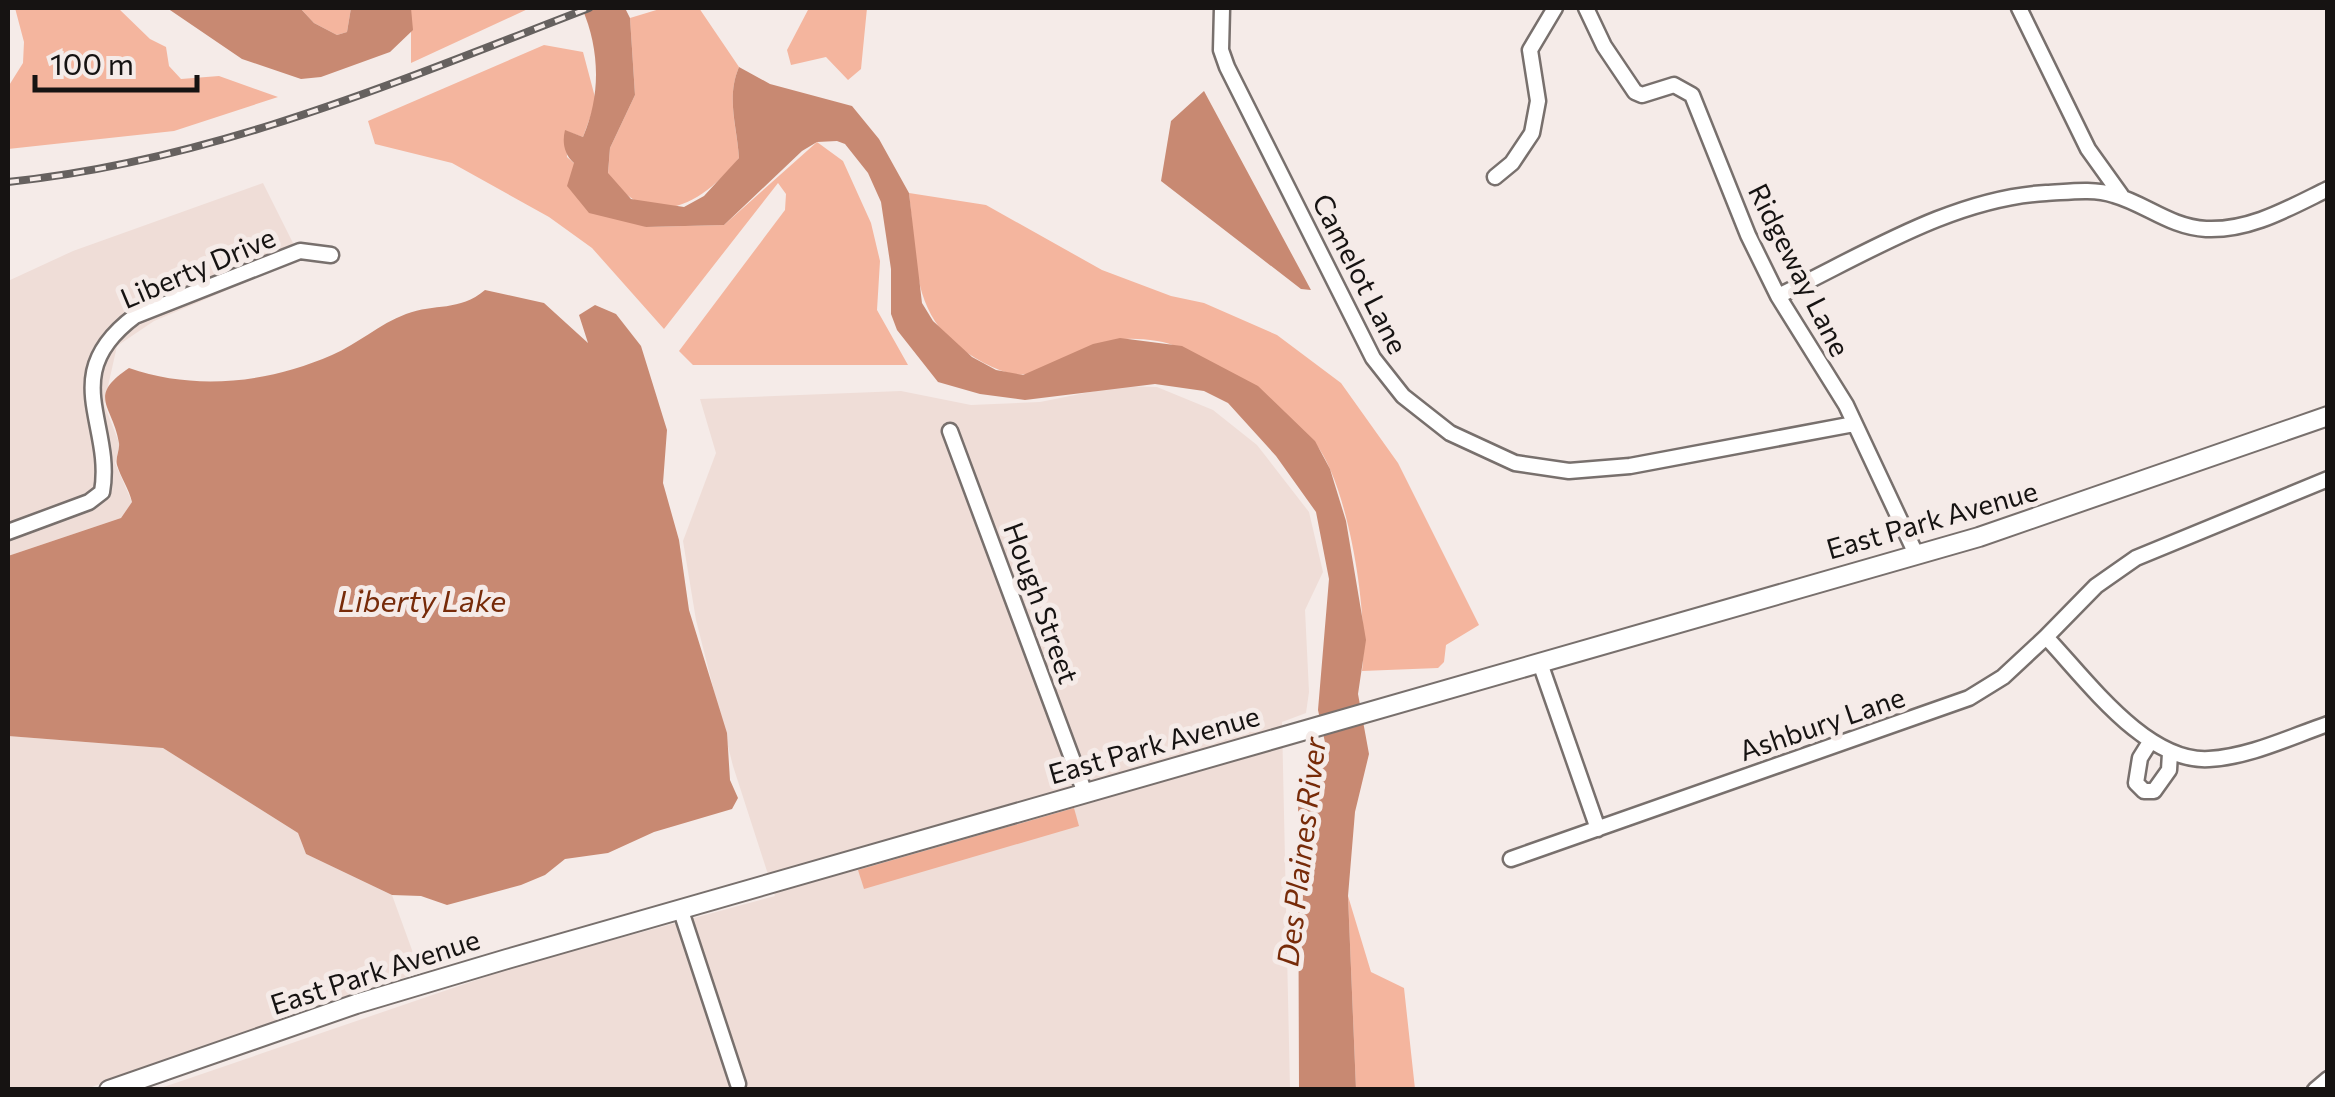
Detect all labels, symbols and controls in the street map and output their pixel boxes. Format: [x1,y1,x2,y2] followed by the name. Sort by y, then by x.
[35,30,198,92] scale bar
[50,44,134,81] text: 100 m
[1742,178,1858,362] street label: Ridgeway Lane
[1306,188,1416,359] street label: Camelot Lane
[115,219,280,315] street label: Liberty Drive
[1822,473,2041,565] street label: East Park Avenue
[997,517,1087,688] street label: Hough Street
[338,581,506,618] water label: Liberty Lake
[1734,679,1909,767] street label: Ashbury Lane
[1044,698,1263,790] street label: East Park Avenue
[1267,734,1332,968] water label: Des Plaines River
[266,921,484,1021] street label: East Park Avenue

